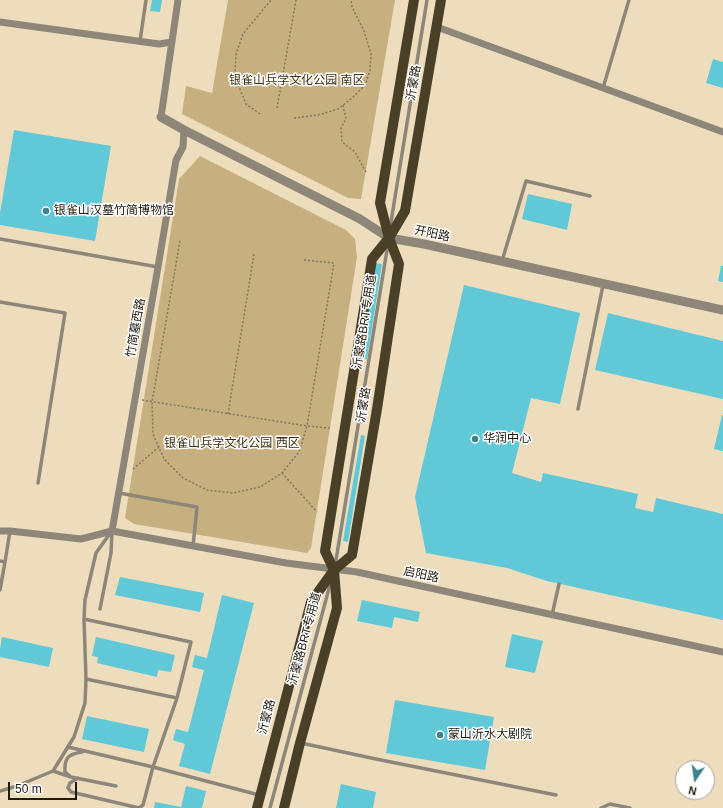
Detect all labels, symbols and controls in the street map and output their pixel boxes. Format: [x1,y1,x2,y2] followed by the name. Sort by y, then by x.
[404,64,424,102] street label: 沂蒙路
[229,74,365,88] park label: 银雀山兵学文化公园 南区
[54,204,174,218] place label: 银雀山汉墓竹简博物馆
[41,206,51,216] marker: 银雀山汉墓竹简博物馆
[413,223,451,245] street label: 开阳路
[350,274,380,370] street label: 沂蒙路BRT专用道
[124,297,148,359] street label: 竹简墓西路
[354,386,374,424] street label: 沂蒙路
[483,432,531,446] place label: 华润中心
[470,434,480,444] marker: 华润中心
[164,437,300,451] park label: 银雀山兵学文化公园 西区
[402,564,440,586] street label: 启阳路
[286,591,324,687] street label: 沂蒙路BRT专用道
[255,698,279,736] street label: 沂蒙路
[448,728,532,742] place label: 蒙山沂水大剧院
[435,730,445,740] marker: 蒙山沂水大剧院
[675,760,715,800] north arrow
[10,774,79,800] scale bar
[15,782,42,796] text: 50 m
[687,784,698,797] text: N

